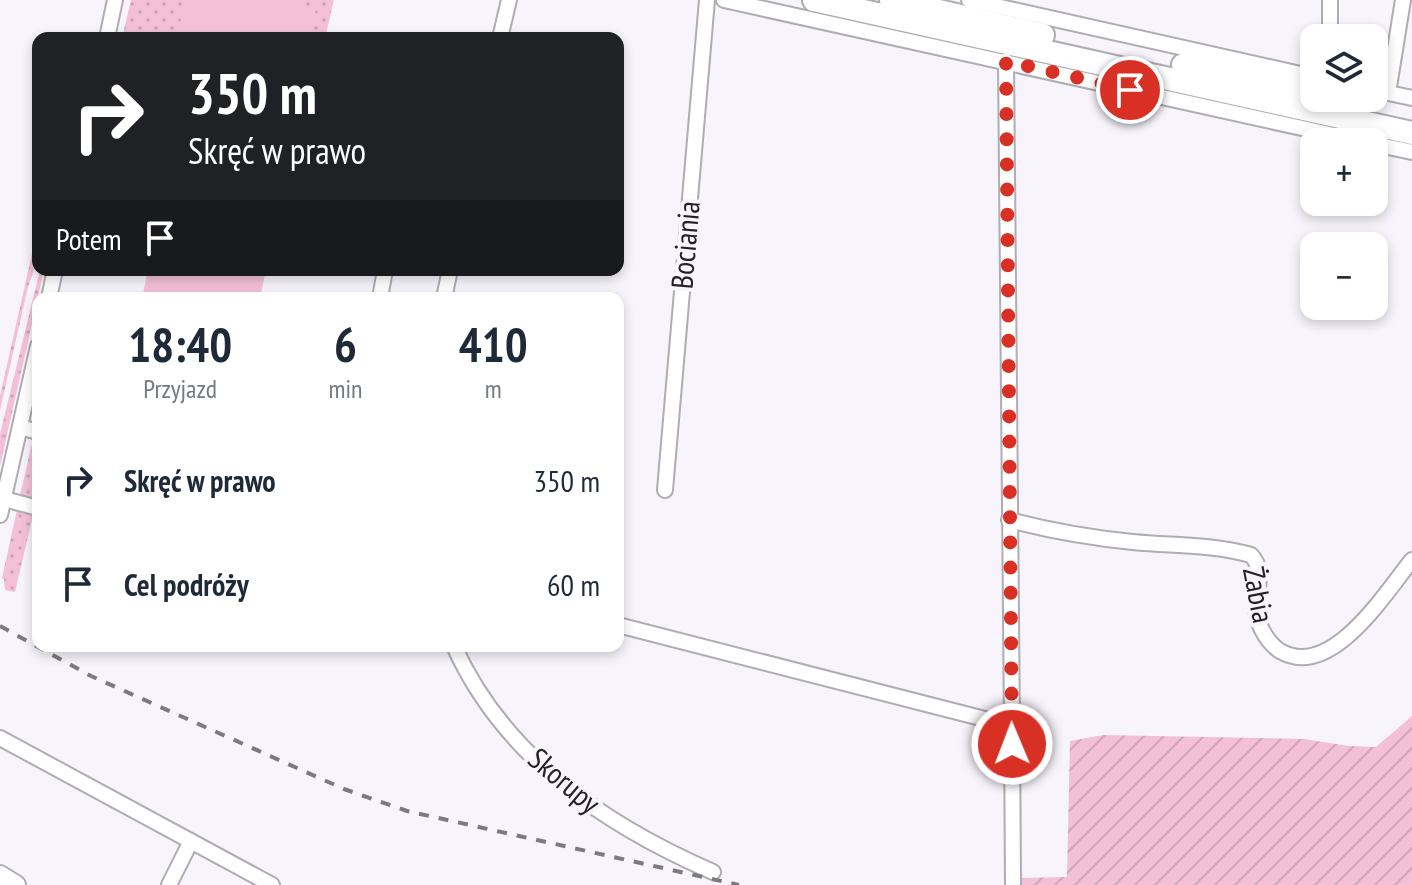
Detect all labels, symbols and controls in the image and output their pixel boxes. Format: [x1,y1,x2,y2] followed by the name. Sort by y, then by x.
[1300,24,1388,320] map controls
[1300,24,1388,112] button: layers
[1096,56,1164,124] pin
[188,57,317,129] text: 350 m
[56,64,160,168] icon: right
[1108,68,1152,112] icon: arrive
[188,127,366,174] text: Skręć w prawo
[1300,128,1388,216] button: +
[661,199,708,290] street label: Bociania
[138,216,182,260] icon: arrive
[56,219,122,258] text: Potem
[1300,232,1388,320] button: −
[128,313,232,375] text: 18:40
[334,313,357,375] text: 6
[459,313,528,375] text: 410
[143,372,217,405] text: Przyjazd
[328,372,362,405] text: min
[485,372,502,405] text: m
[56,458,100,502] icon: right
[124,461,276,500] text: Skręć w prawo
[534,461,600,500] text: 350 m
[56,562,100,606] icon: arrive
[1235,563,1284,626] street label: Żabia
[124,565,249,604] text: Cel podróży
[547,565,600,604] text: 60 m
[970,702,1054,786] position arrow
[521,738,610,822] street label: Skorupy

